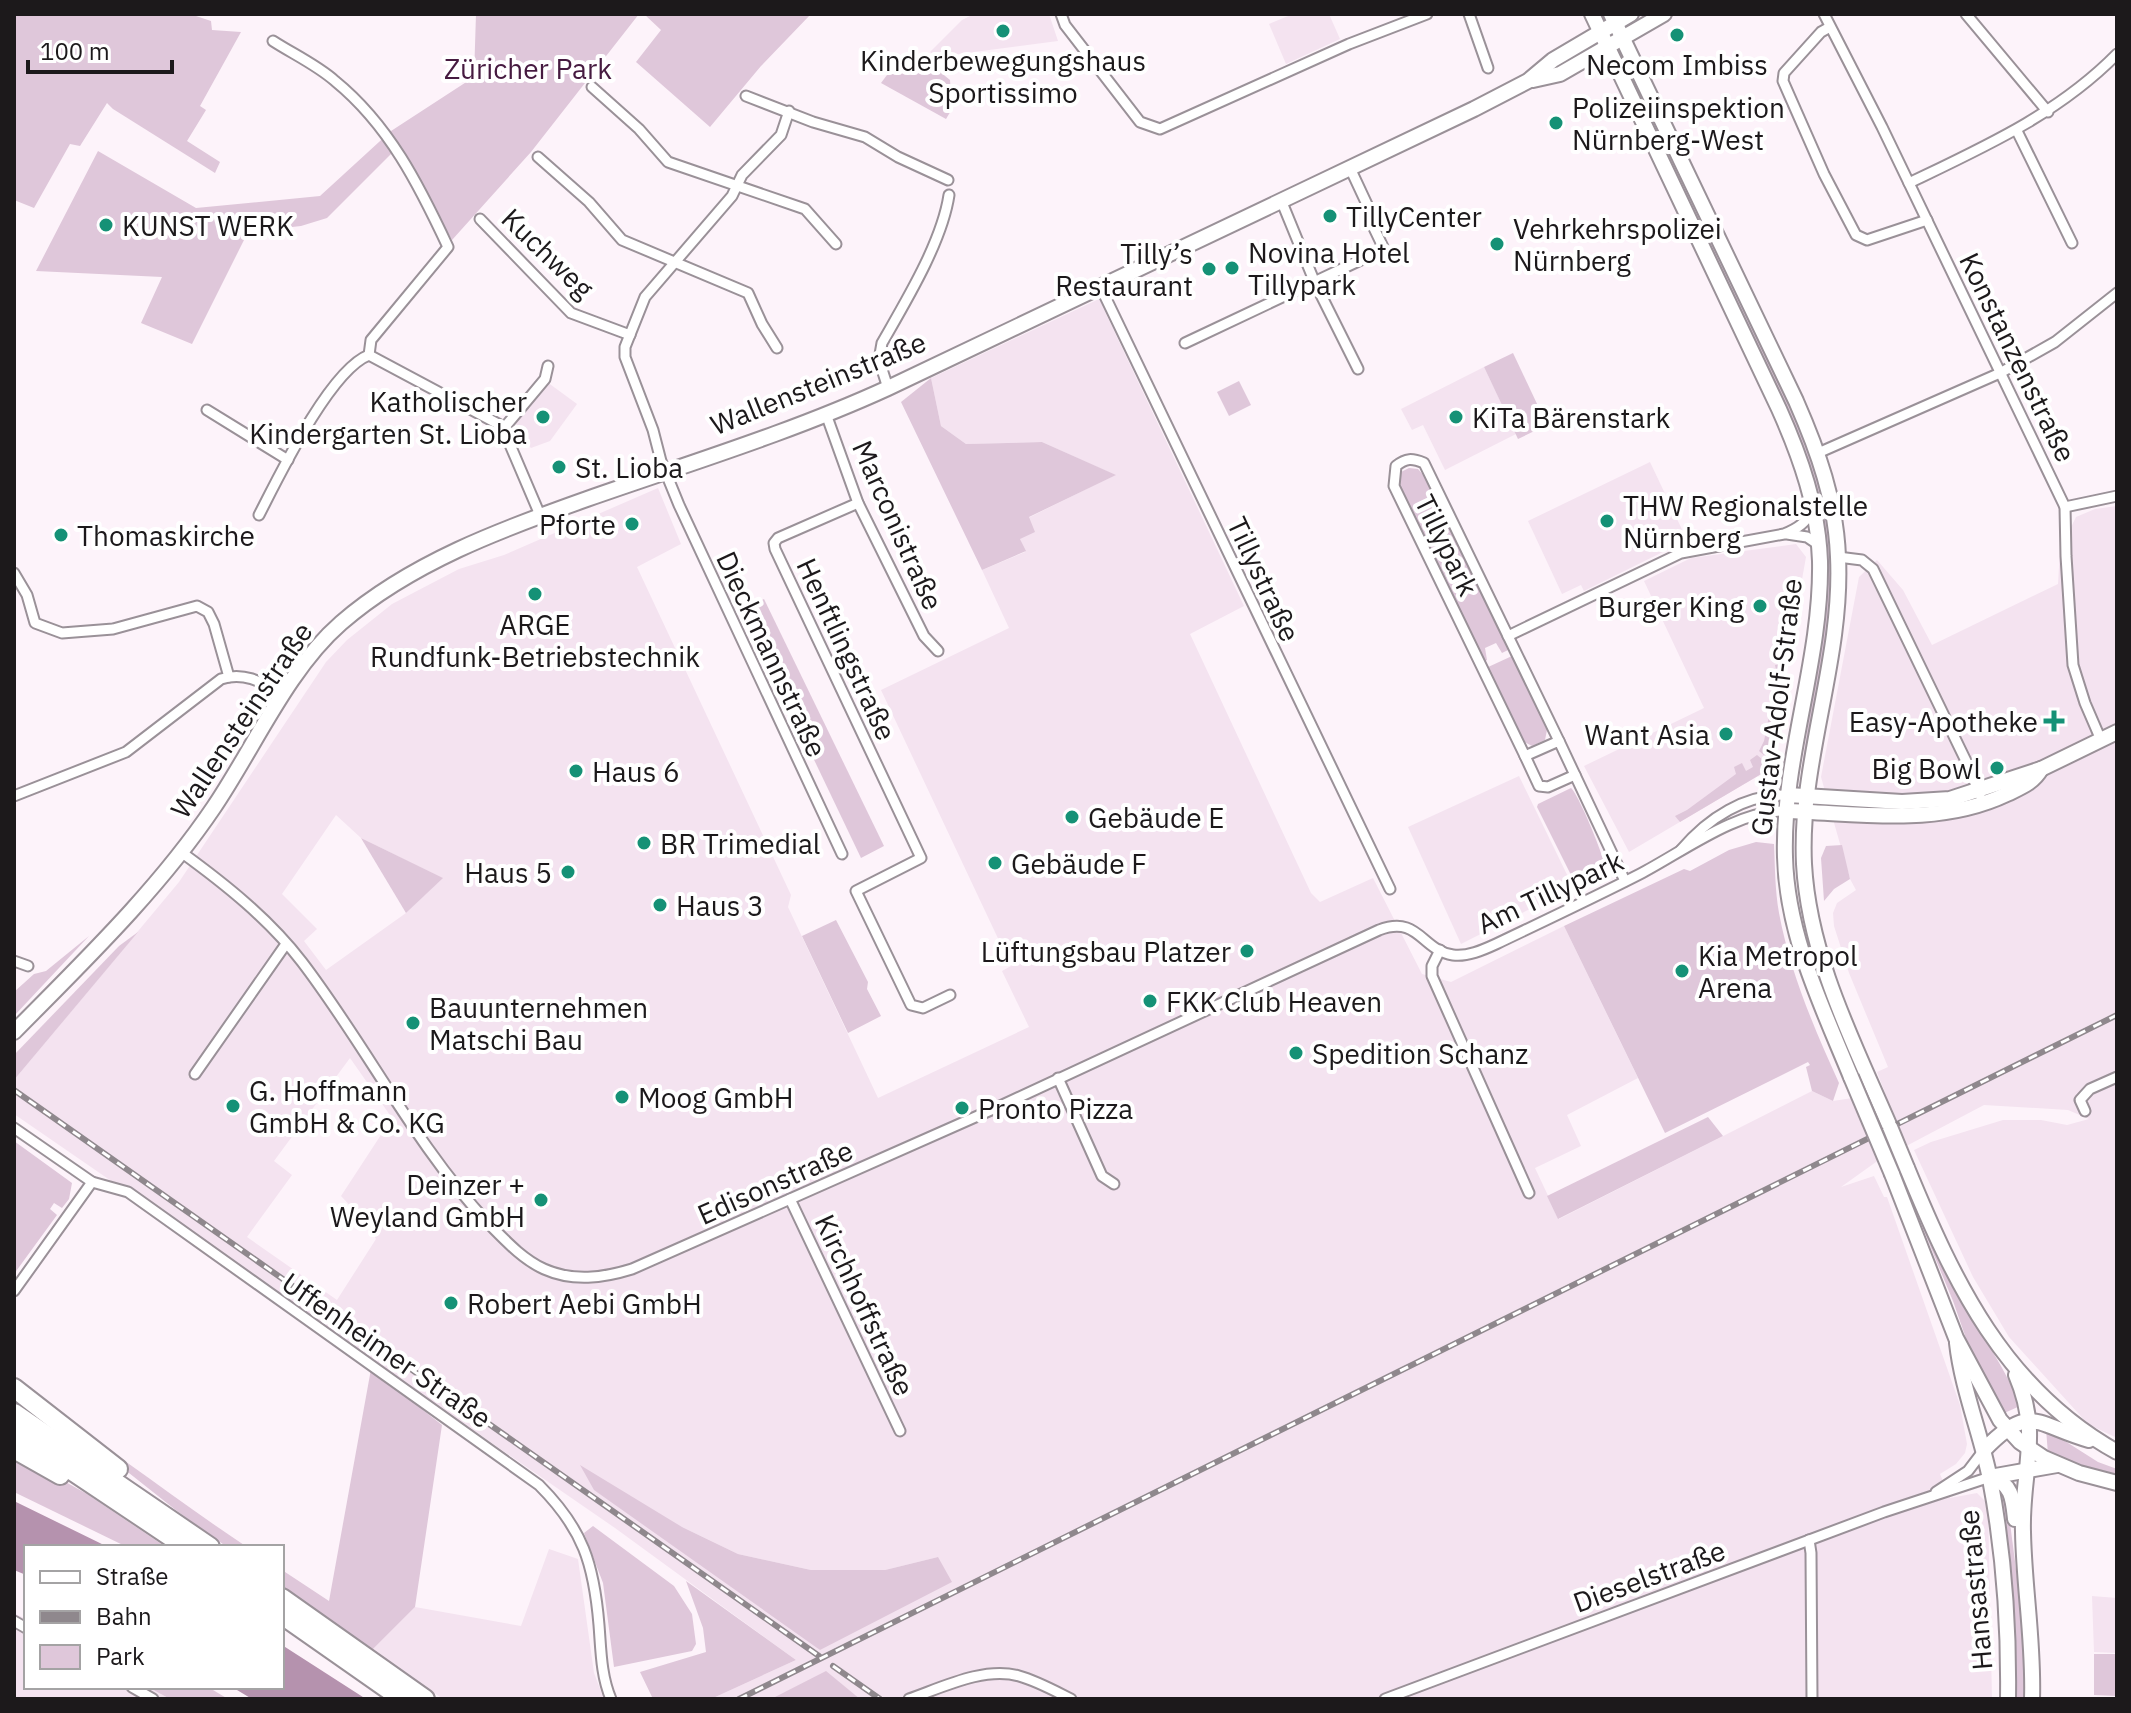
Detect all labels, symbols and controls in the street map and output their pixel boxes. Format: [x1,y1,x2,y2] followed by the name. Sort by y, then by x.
[994,22,1012,40] marker: Kinderbewegungshaus Sportissimo
[28,24,172,74] scale bar
[1668,26,1686,44] marker: Necom Imbiss
[40,35,110,67] text: 100 m
[860,42,1146,111] place label: Kinderbewegungshaus Sportissimo
[1586,46,1768,83] place label: Necom Imbiss
[444,50,612,87] park label: Züricher Park
[1572,89,1785,158] place label: Polizeiinspektion Nürnberg-West
[1547,114,1565,132] marker: Polizeiinspektion Nürnberg-West
[1346,198,1482,235] place label: TillyCenter
[494,200,602,306] street label: Kuchweg
[122,207,294,244] place label: KUNST WERK
[1321,207,1339,225] marker: TillyCenter
[1513,210,1722,279] place label: Vehrkehrspolizei Nürnberg
[97,216,115,234] marker: KUNST WERK
[1248,234,1410,303] place label: Novina Hotel Tillypark
[1055,235,1193,304] place label: Tilly’s Restaurant
[1488,235,1506,253] marker: Vehrkehrspolizei Nürnberg
[1951,246,2085,468] street label: Konstanzenstraße
[1223,259,1241,277] marker: Novina Hotel Tillypark
[1200,260,1218,278] marker: Tilly’s Restaurant
[705,323,931,443] street label: Wallensteinstraße
[249,383,527,452] place label: Katholischer Kindergarten St. Lioba
[1472,399,1671,436] place label: KiTa Bärenstark
[534,408,552,426] marker: Katholischer Kindergarten St. Lioba
[1447,408,1465,426] marker: KiTa Bärenstark
[844,434,952,616] street label: Marconistraße
[575,449,683,486] place label: St. Lioba
[550,458,568,476] marker: St. Lioba
[1623,487,1868,556] place label: THW Regionalstelle Nürnberg
[1407,488,1487,602] street label: Tillypark
[539,506,616,543] place label: Pforte
[1219,511,1309,647] street label: Tillystraße
[1598,512,1616,530] marker: THW Regionalstelle Nürnberg
[623,515,641,533] marker: Pforte
[77,517,255,554] place label: Thomaskirche
[52,526,70,544] marker: Thomaskirche
[708,545,836,763] street label: Dieckmannstraße
[789,552,905,746] street label: Henftlingstraße
[1742,576,1810,838] street label: Gustav-Adolf-Straße
[526,585,544,603] marker: ARGE Rundfunk-Betriebstechnik
[1598,588,1744,625] place label: Burger King
[1751,597,1769,615] marker: Burger King
[370,606,700,675] place label: ARGE Rundfunk-Betriebstechnik
[162,615,320,825] street label: Wallensteinstraße
[1849,703,2038,740] place label: Easy-Apotheke
[2045,712,2063,730] marker: Easy-Apotheke
[1585,716,1710,753] place label: Want Asia
[1717,725,1735,743] marker: Want Asia
[1871,750,1981,787] place label: Big Bowl
[592,753,680,790] place label: Haus 6
[1988,759,2006,777] marker: Big Bowl
[567,762,585,780] marker: Haus 6
[1088,799,1224,836] place label: Gebäude E
[1063,808,1081,826] marker: Gebäude E
[660,825,820,862] place label: BR Trimedial
[635,834,653,852] marker: BR Trimedial
[1471,842,1629,942] street label: Am Tillypark
[1011,845,1147,882] place label: Gebäude F
[464,854,552,891] place label: Haus 5
[986,854,1004,872] marker: Gebäude F
[559,863,577,881] marker: Haus 5
[676,887,764,924] place label: Haus 3
[651,896,669,914] marker: Haus 3
[981,933,1231,970] place label: Lüftungsbau Platzer
[1698,937,1858,1006] place label: Kia Metropol Arena
[1238,942,1256,960] marker: Lüftungsbau Platzer
[1673,962,1691,980] marker: Kia Metropol Arena
[1166,983,1382,1020] place label: FKK Club Heaven
[429,989,648,1058] place label: Bauunternehmen Matschi Bau
[1141,992,1159,1010] marker: FKK Club Heaven
[404,1014,422,1032] marker: Bauunternehmen Matschi Bau
[1312,1035,1528,1072] place label: Spedition Schanz
[1287,1044,1305,1062] marker: Spedition Schanz
[249,1072,445,1141] place label: G. Hoffmann GmbH & Co. KG
[638,1079,793,1116] place label: Moog GmbH
[613,1088,631,1106] marker: Moog GmbH
[978,1090,1133,1127] place label: Pronto Pizza
[224,1097,242,1115] marker: G. Hoffmann GmbH & Co. KG
[953,1099,971,1117] marker: Pronto Pizza
[692,1131,858,1233] street label: Edisonstraße
[330,1166,525,1235] place label: Deinzer + Weyland GmbH
[532,1191,550,1209] marker: Deinzer + Weyland GmbH
[807,1208,923,1402] street label: Kirchhoffstraße
[275,1264,499,1436] street label: Uffenheimer Straße
[467,1285,702,1322] place label: Robert Aebi GmbH
[442,1294,460,1312] marker: Robert Aebi GmbH
[1950,1508,2000,1672] street label: Hansastraße
[1568,1531,1730,1621] street label: Dieselstraße
[24,1545,284,1689] legend
[96,1560,168,1592] text: Straße
[96,1600,152,1632] text: Bahn
[96,1640,145,1672] text: Park

